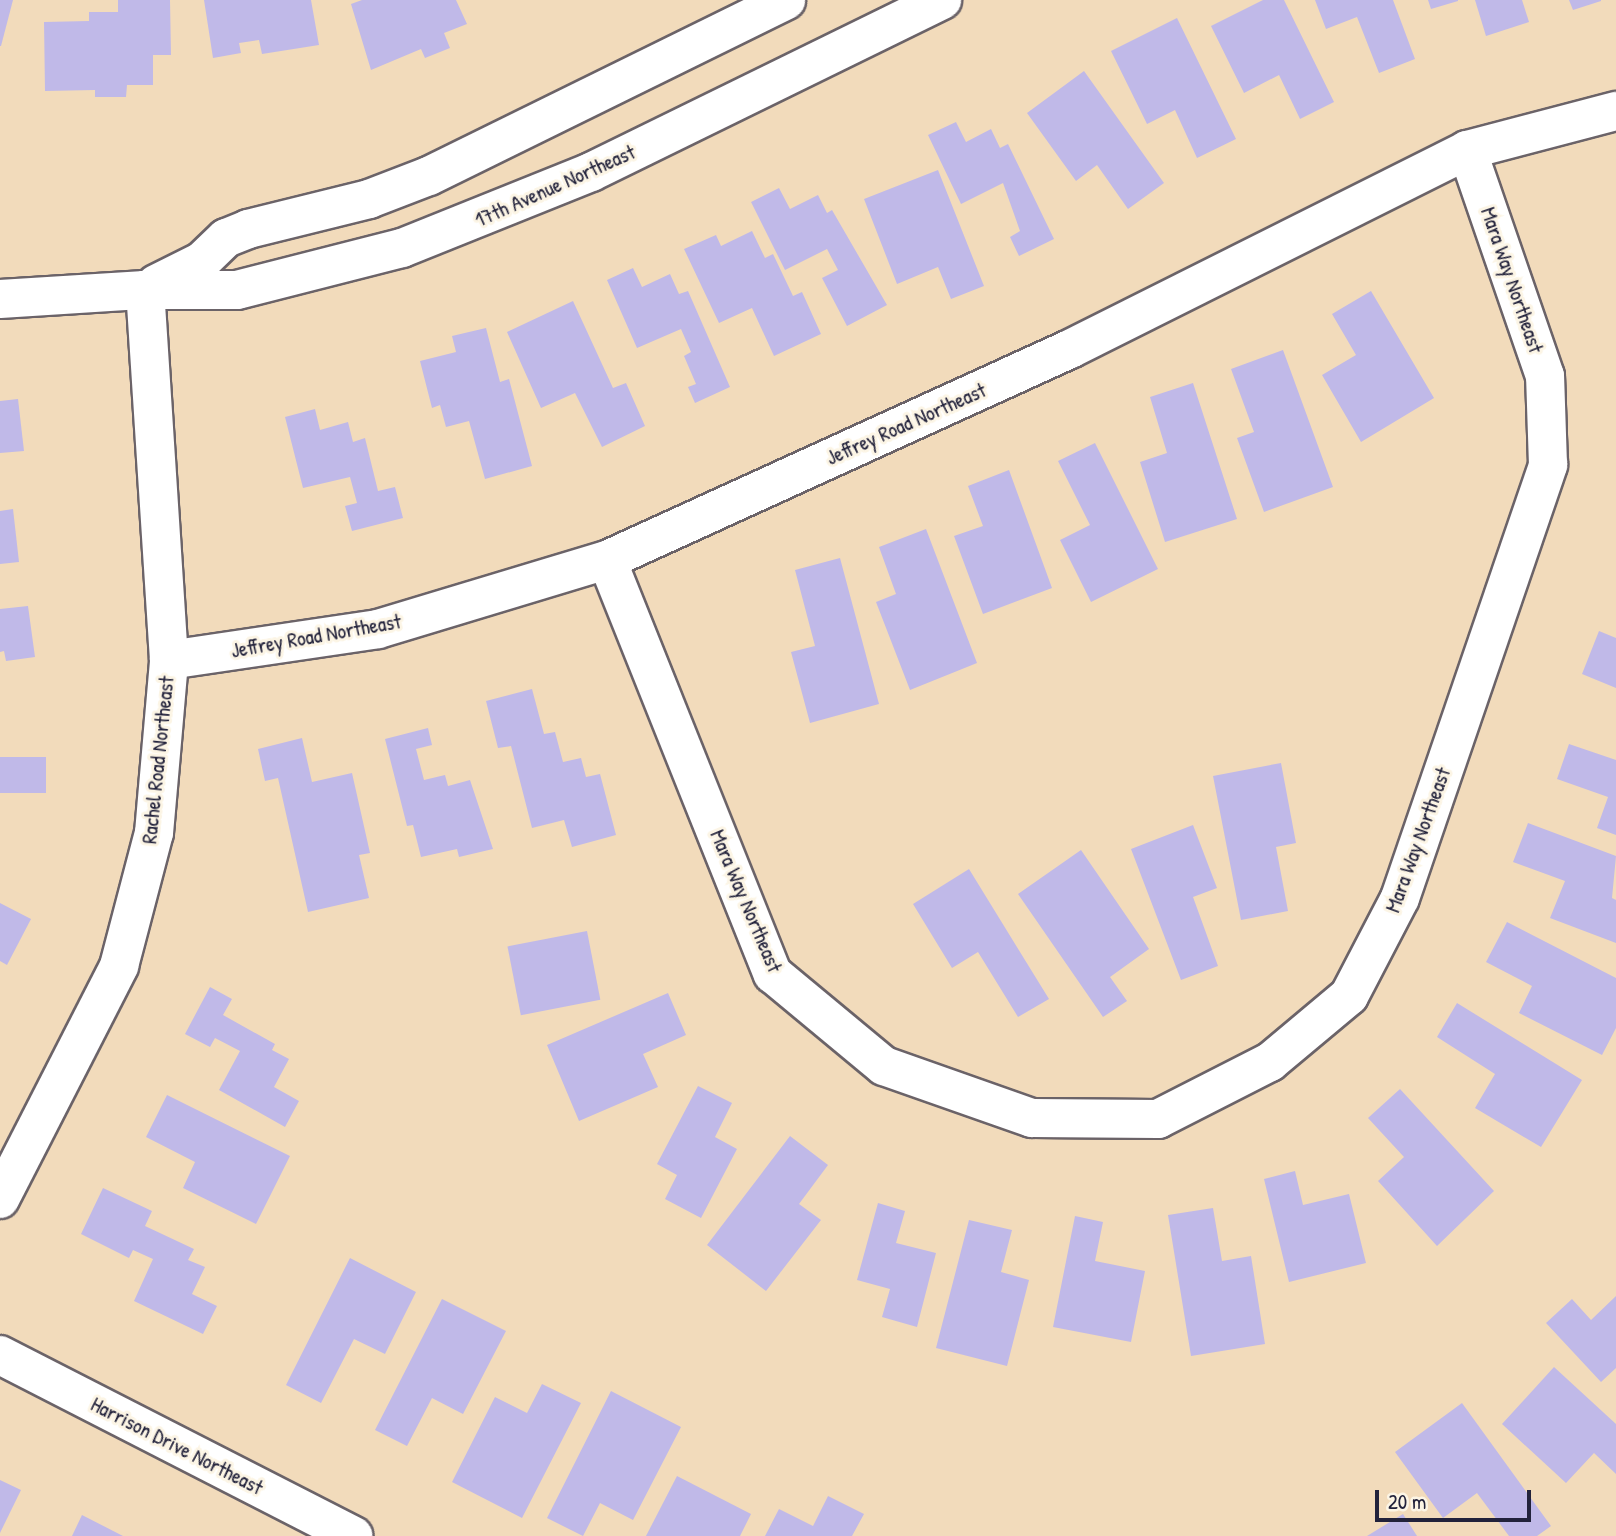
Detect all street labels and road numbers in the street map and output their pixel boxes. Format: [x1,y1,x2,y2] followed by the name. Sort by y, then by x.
[471,139,639,233] street label: 17th Avenue Northeast
[1475,204,1549,356] street label: Mara Way Northeast
[822,377,990,471] street label: Jeffrey Road Northeast
[229,609,403,663] street label: Jeffrey Road Northeast
[137,675,179,845] street label: Rachel Road Northeast
[1380,764,1456,916] street label: Mara Way Northeast
[705,826,787,976] street label: Mara Way Northeast
[87,1392,267,1500] street label: Harrison Drive Northeast

